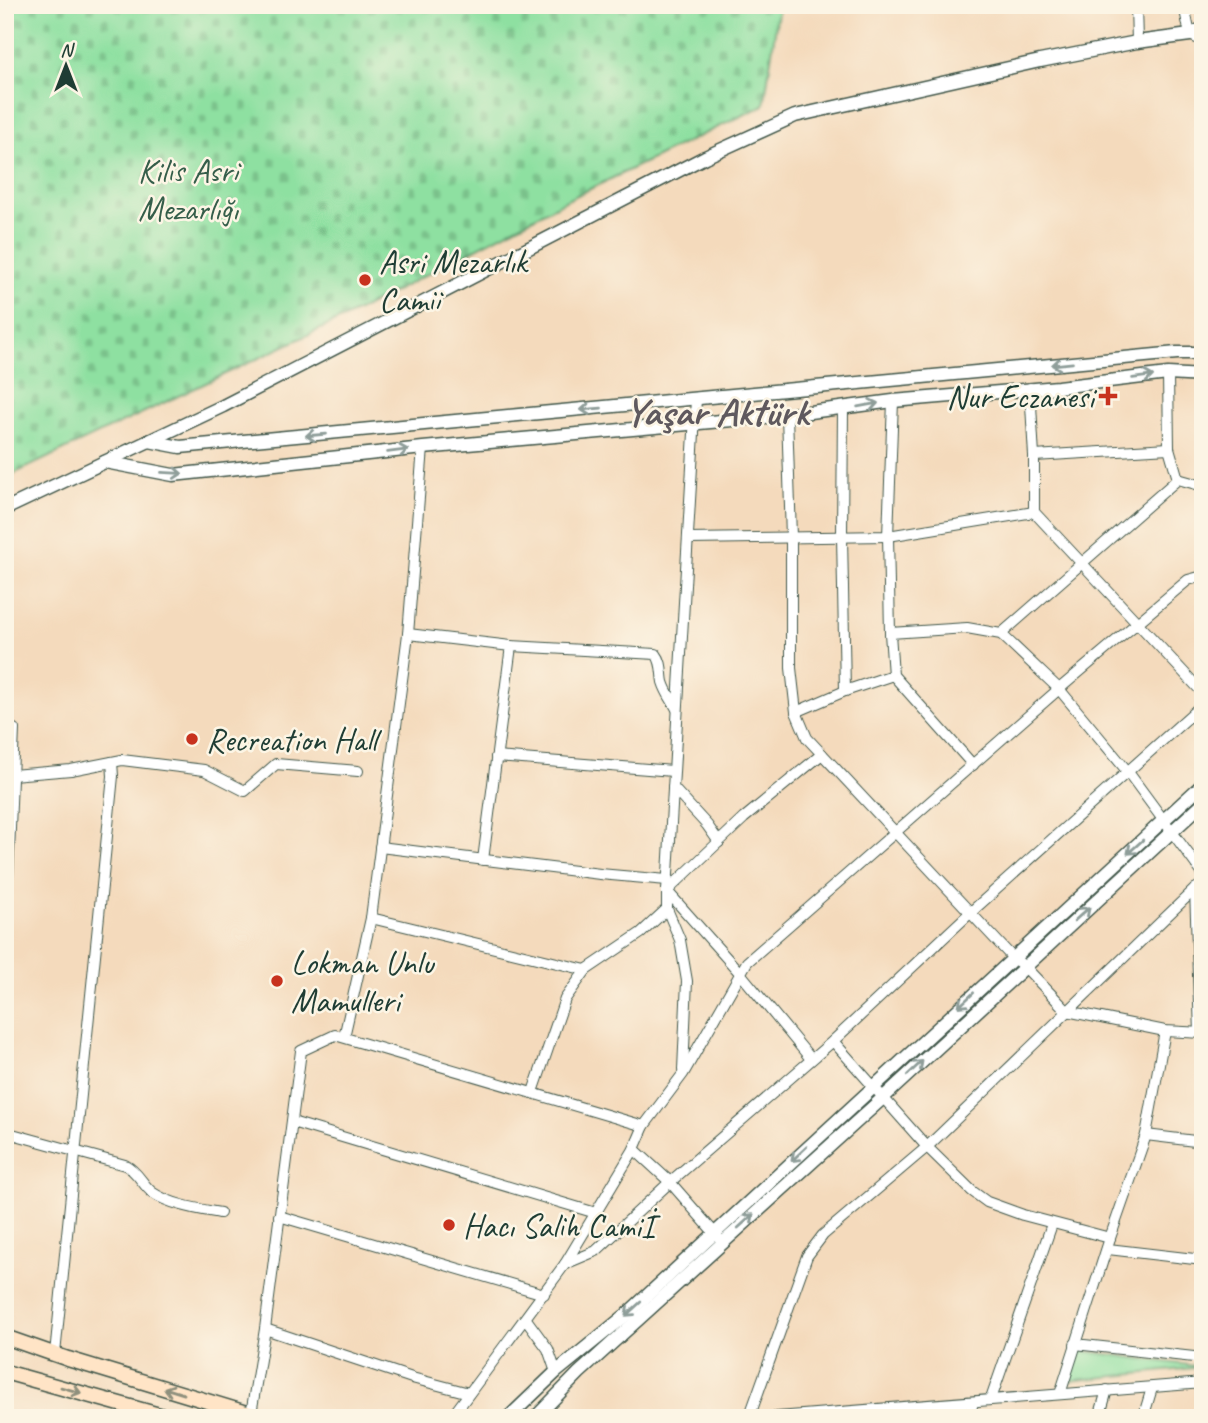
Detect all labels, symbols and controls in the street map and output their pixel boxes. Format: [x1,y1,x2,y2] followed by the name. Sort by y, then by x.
[32,32,102,102] north arrow
[60,38,75,62] text: N
[138,150,242,230] park label: Kilis Asri Mezarlığı
[379,241,530,321] place label: Asri Mezarlık Camii
[357,272,373,288] marker: Asri Mezarlık Camii
[1051,358,1073,371] one-way arrow
[1131,370,1154,383] one-way arrow
[946,376,1098,418] place label: Nur Eczanesi
[625,387,812,437] district label: Yaşar Aktürk
[1100,388,1116,404] marker: Nur Eczanesi
[856,398,879,411] one-way arrow
[580,403,603,416] one-way arrow
[305,428,328,441] one-way arrow
[386,444,409,457] one-way arrow
[160,467,183,480] one-way arrow
[206,719,382,761] place label: Recreation Hall
[184,731,200,747] marker: Recreation Hall
[1127,838,1144,855] one-way arrow
[1073,906,1091,922] one-way arrow
[291,942,435,1022] place label: Lokman Unlu Mamulleri
[269,973,285,989] marker: Lokman Unlu Mamulleri
[958,991,975,1008] one-way arrow
[906,1060,923,1077] one-way arrow
[790,1146,808,1162] one-way arrow
[463,1205,661,1247] place label: Hacı Salih Camiİ
[737,1213,755,1229] one-way arrow
[441,1217,457,1233] marker: Hacı Salih Camiİ
[624,1301,642,1317] one-way arrow
[163,1383,185,1396] one-way arrow
[59,1384,82,1397] one-way arrow

